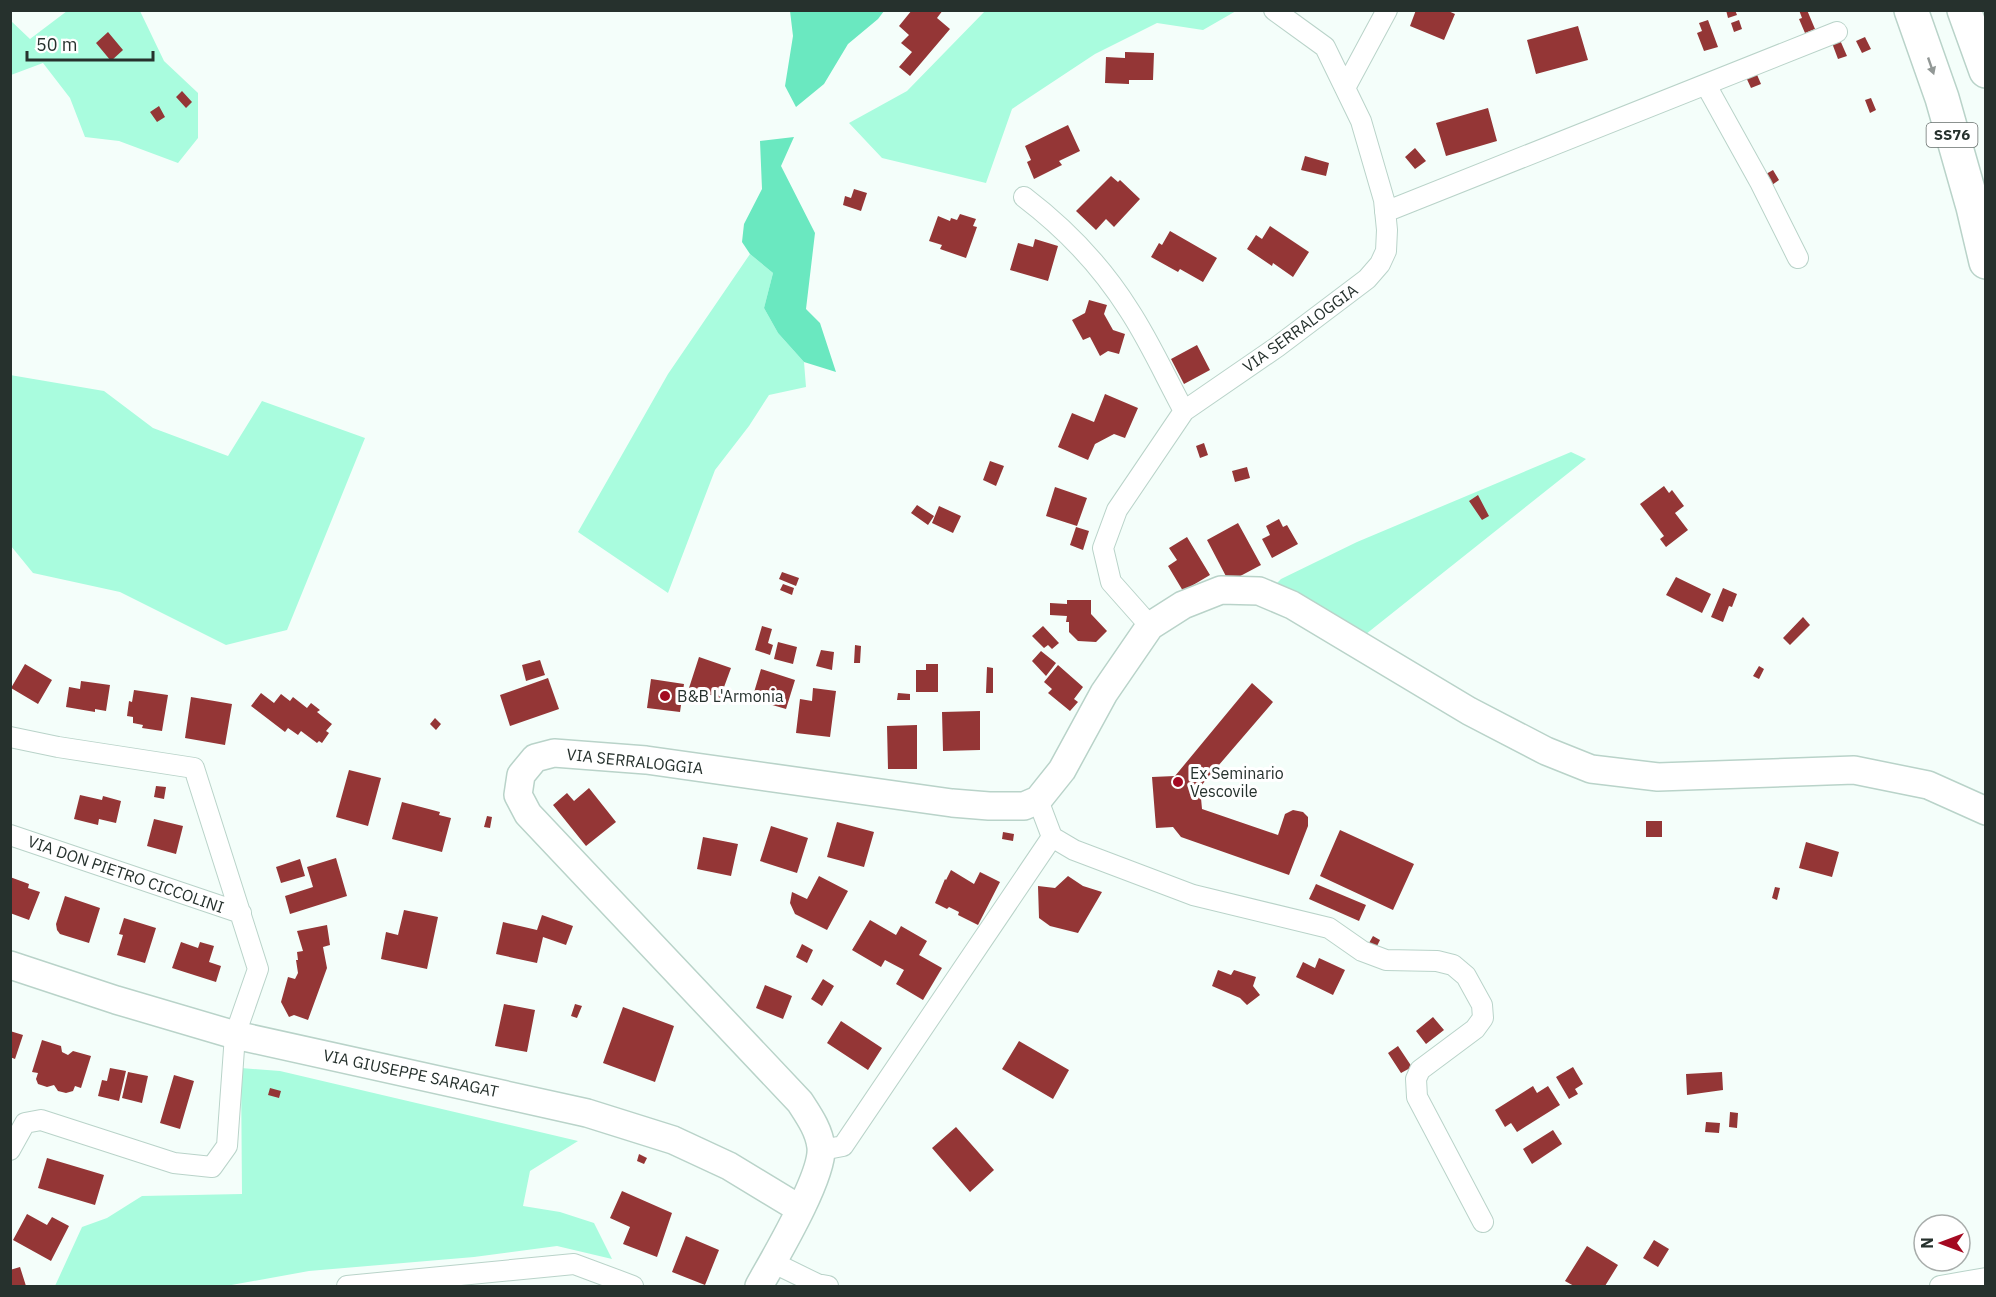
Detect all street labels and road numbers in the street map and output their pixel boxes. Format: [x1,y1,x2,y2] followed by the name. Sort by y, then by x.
[1926,123,1978,147] road number: SS76
[1239,280,1361,376] street label: VIA SERRALOGGIA
[566,744,704,778] street label: VIA SERRALOGGIA
[25,831,227,917] street label: VIA DON PIETRO CICCOLINI
[321,1045,501,1101] street label: VIA GIUSEPPE SARAGAT

